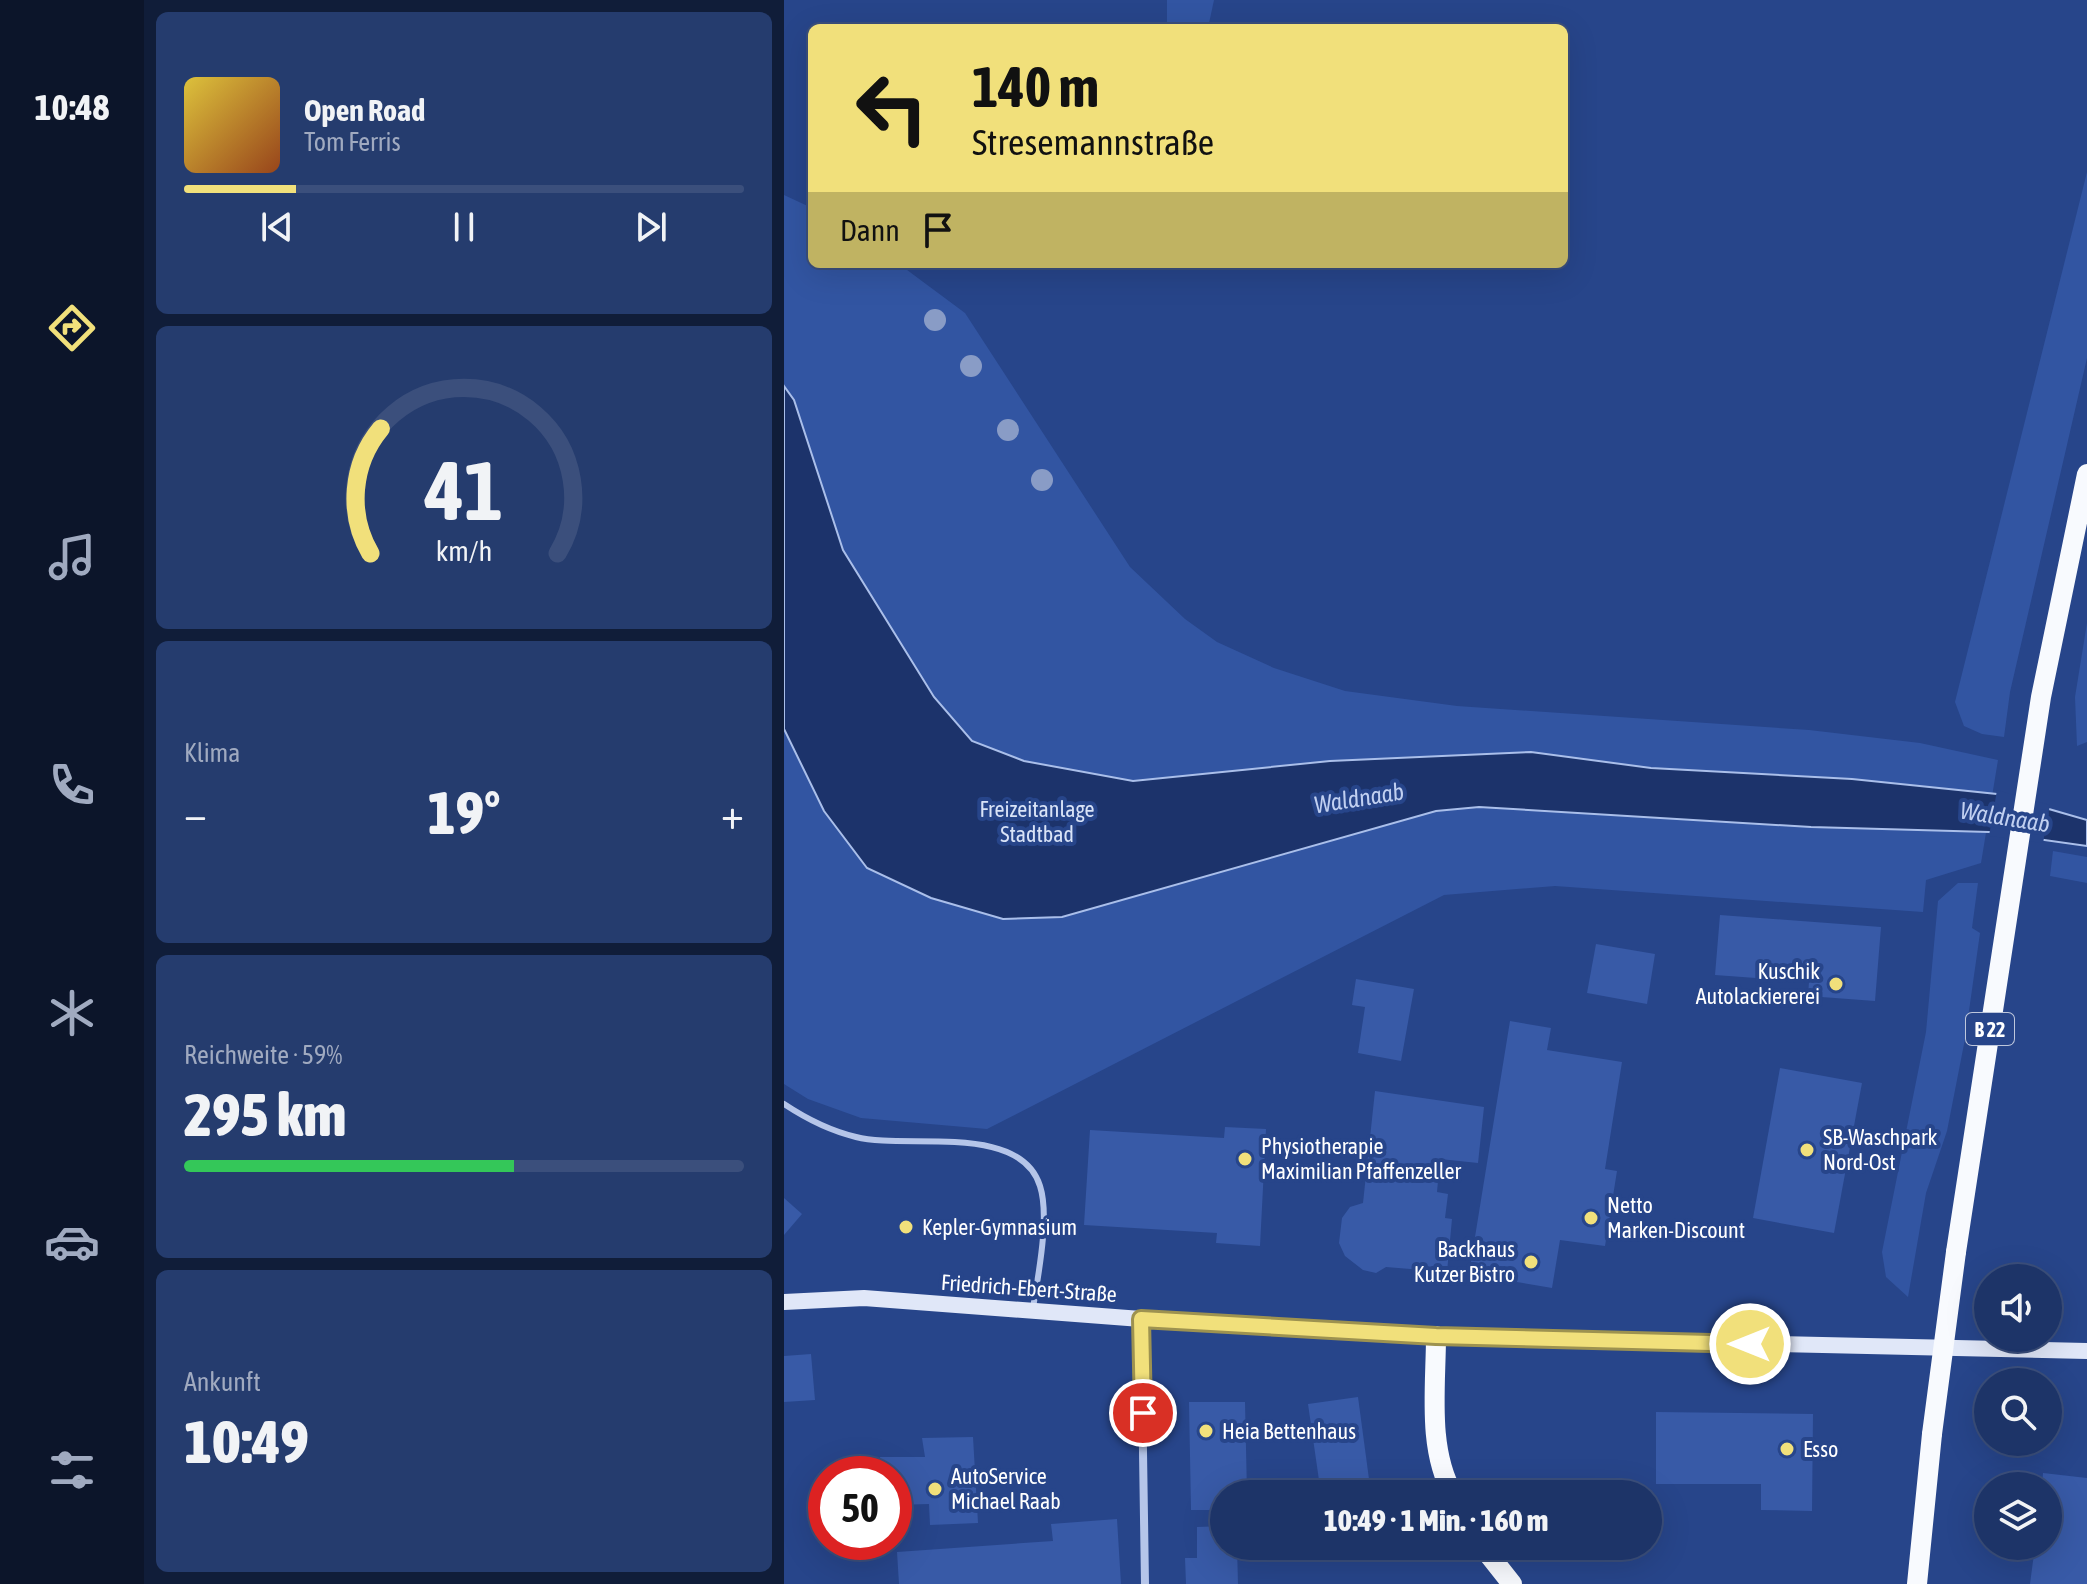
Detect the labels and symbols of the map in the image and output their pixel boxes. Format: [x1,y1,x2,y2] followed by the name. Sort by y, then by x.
[1312,778,1406,818] water label: Waldnaab
[979,796,1095,847] park label: Freizeitanlage Stadtbad
[1958,797,2052,837] water label: Waldnaab
[1696,958,1820,1009] place label: Kuschik Autolackiererei
[1827,975,1845,993] marker: Kuschik Autolackiererei
[1966,1013,2014,1045] road number: B 22
[1823,1124,1937,1175] place label: SB-Waschpark Nord-Ost
[1261,1133,1461,1184] place label: Physiotherapie Maximilian Pfaffenzeller
[1798,1141,1816,1159] marker: SB-Waschpark Nord-Ost
[1236,1150,1254,1168] marker: Physiotherapie Maximilian Pfaffenzeller
[1607,1192,1745,1243] place label: Netto Marken-Discount
[1582,1209,1600,1227] marker: Netto Marken-Discount
[922,1214,1077,1240] place label: Kepler-Gymnasium
[897,1218,915,1236] marker: Kepler-Gymnasium
[1414,1236,1515,1287] place label: Backhaus Kutzer Bistro
[1522,1253,1540,1271] marker: Backhaus Kutzer Bistro
[940,1269,1118,1307] street label: Friedrich-Ebert-Straße
[1708,1302,1792,1386] position arrow
[1109,1379,1177,1447] pin
[1222,1418,1356,1444] place label: Heia Bettenhaus
[1197,1422,1215,1440] marker: Heia Bettenhaus
[1803,1436,1838,1462] place label: Esso
[1778,1440,1796,1458] marker: Esso
[808,1456,912,1560] speed limit sign: 50
[951,1463,1061,1514] place label: AutoService Michael Raab
[926,1480,944,1498] marker: AutoService Michael Raab

